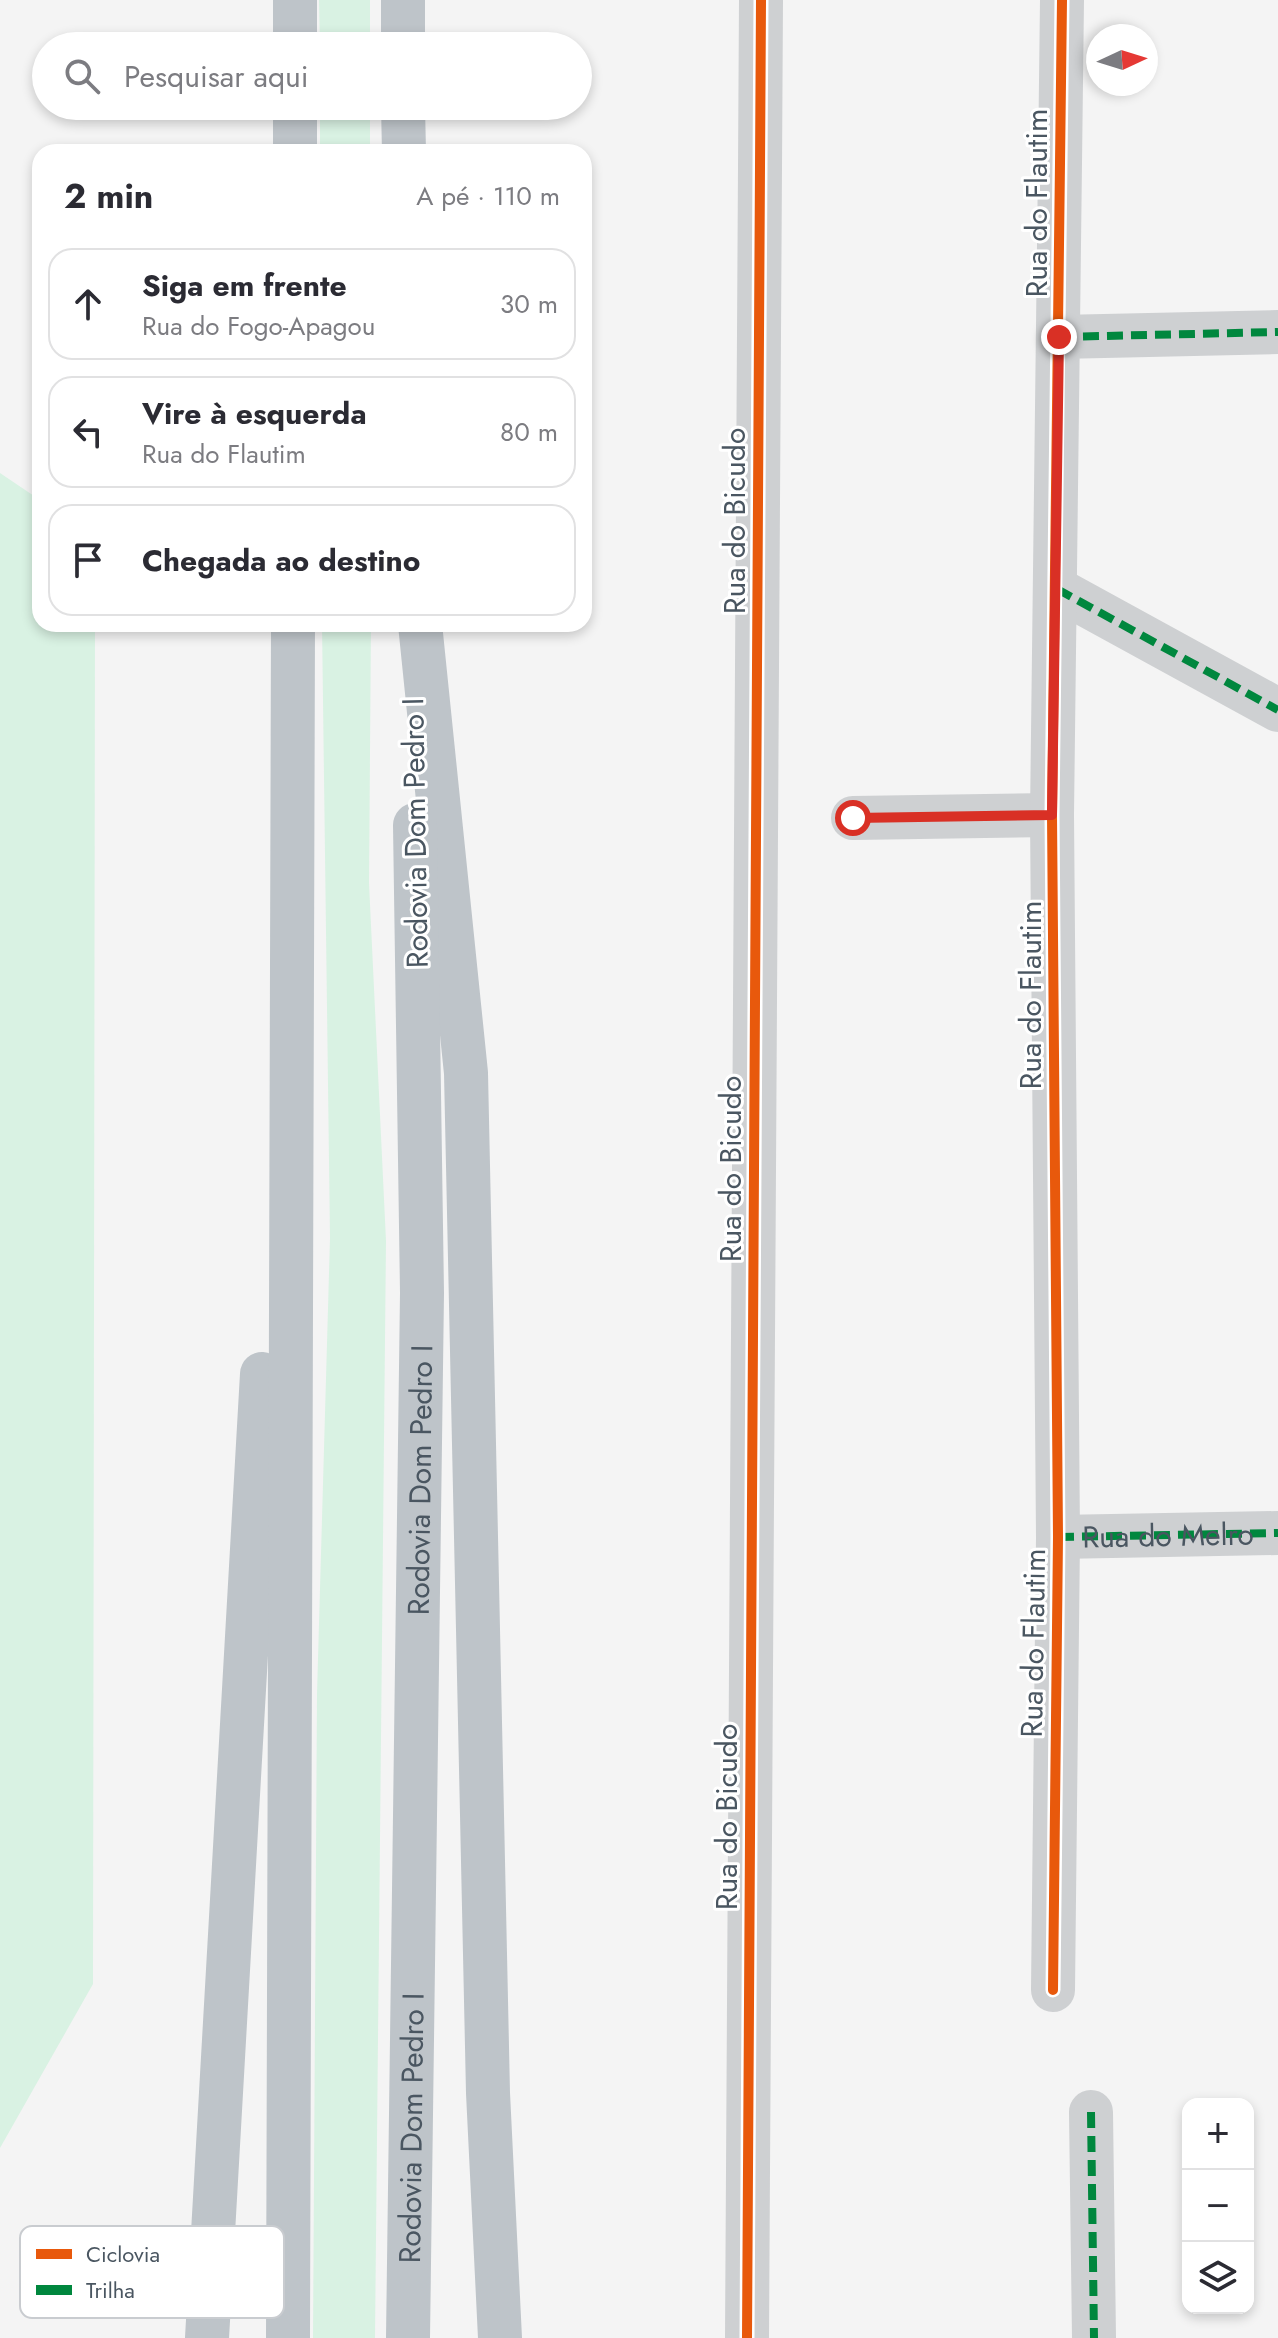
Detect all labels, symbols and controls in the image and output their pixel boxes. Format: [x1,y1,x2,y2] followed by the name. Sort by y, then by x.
[1086,24,1158,96] north arrow
[32,32,592,120] search box
[60,54,104,98] icon: search
[124,55,309,98] text: Pesquisar aqui
[1015,109,1058,297] street label: Rua do Flautim
[64,172,153,221] text: 2 min
[416,177,560,215] text: A pé · 110 m
[142,264,347,307] text: Siga em frente
[66,282,110,326] icon: ahead
[500,285,558,323] text: 30 m
[142,307,375,345] text: Rua do Fogo-Apagou
[1041,319,1077,355] route end
[142,392,367,435] text: Vire à esquerda
[66,410,110,454] icon: left
[500,413,558,451] text: 80 m
[713,428,756,614] street label: Rua do Bicudo
[142,435,306,473] text: Rua do Flautim
[66,538,110,582] icon: arrive
[142,539,420,582] text: Chegada ao destino
[391,697,439,969] street label: Rodovia Dom Pedro I
[835,800,871,836] route start
[1009,901,1052,1089] street label: Rua do Flautim
[709,1076,752,1262] street label: Rua do Bicudo
[396,1344,443,1616] street label: Rodovia Dom Pedro I
[1082,1512,1254,1558] street label: Rua do Melro
[1010,1548,1056,1738] street label: Rua do Flautim
[705,1724,748,1910] street label: Rua do Bicudo
[388,1992,434,2264] street label: Rodovia Dom Pedro I
[1182,2098,1254,2314] map controls
[1182,2098,1254,2170] button: +
[1182,2170,1254,2242] button: −
[20,2226,284,2318] legend
[86,2238,160,2270] text: Ciclovia
[1182,2242,1254,2314] button: layers
[86,2274,135,2306] text: Trilha

